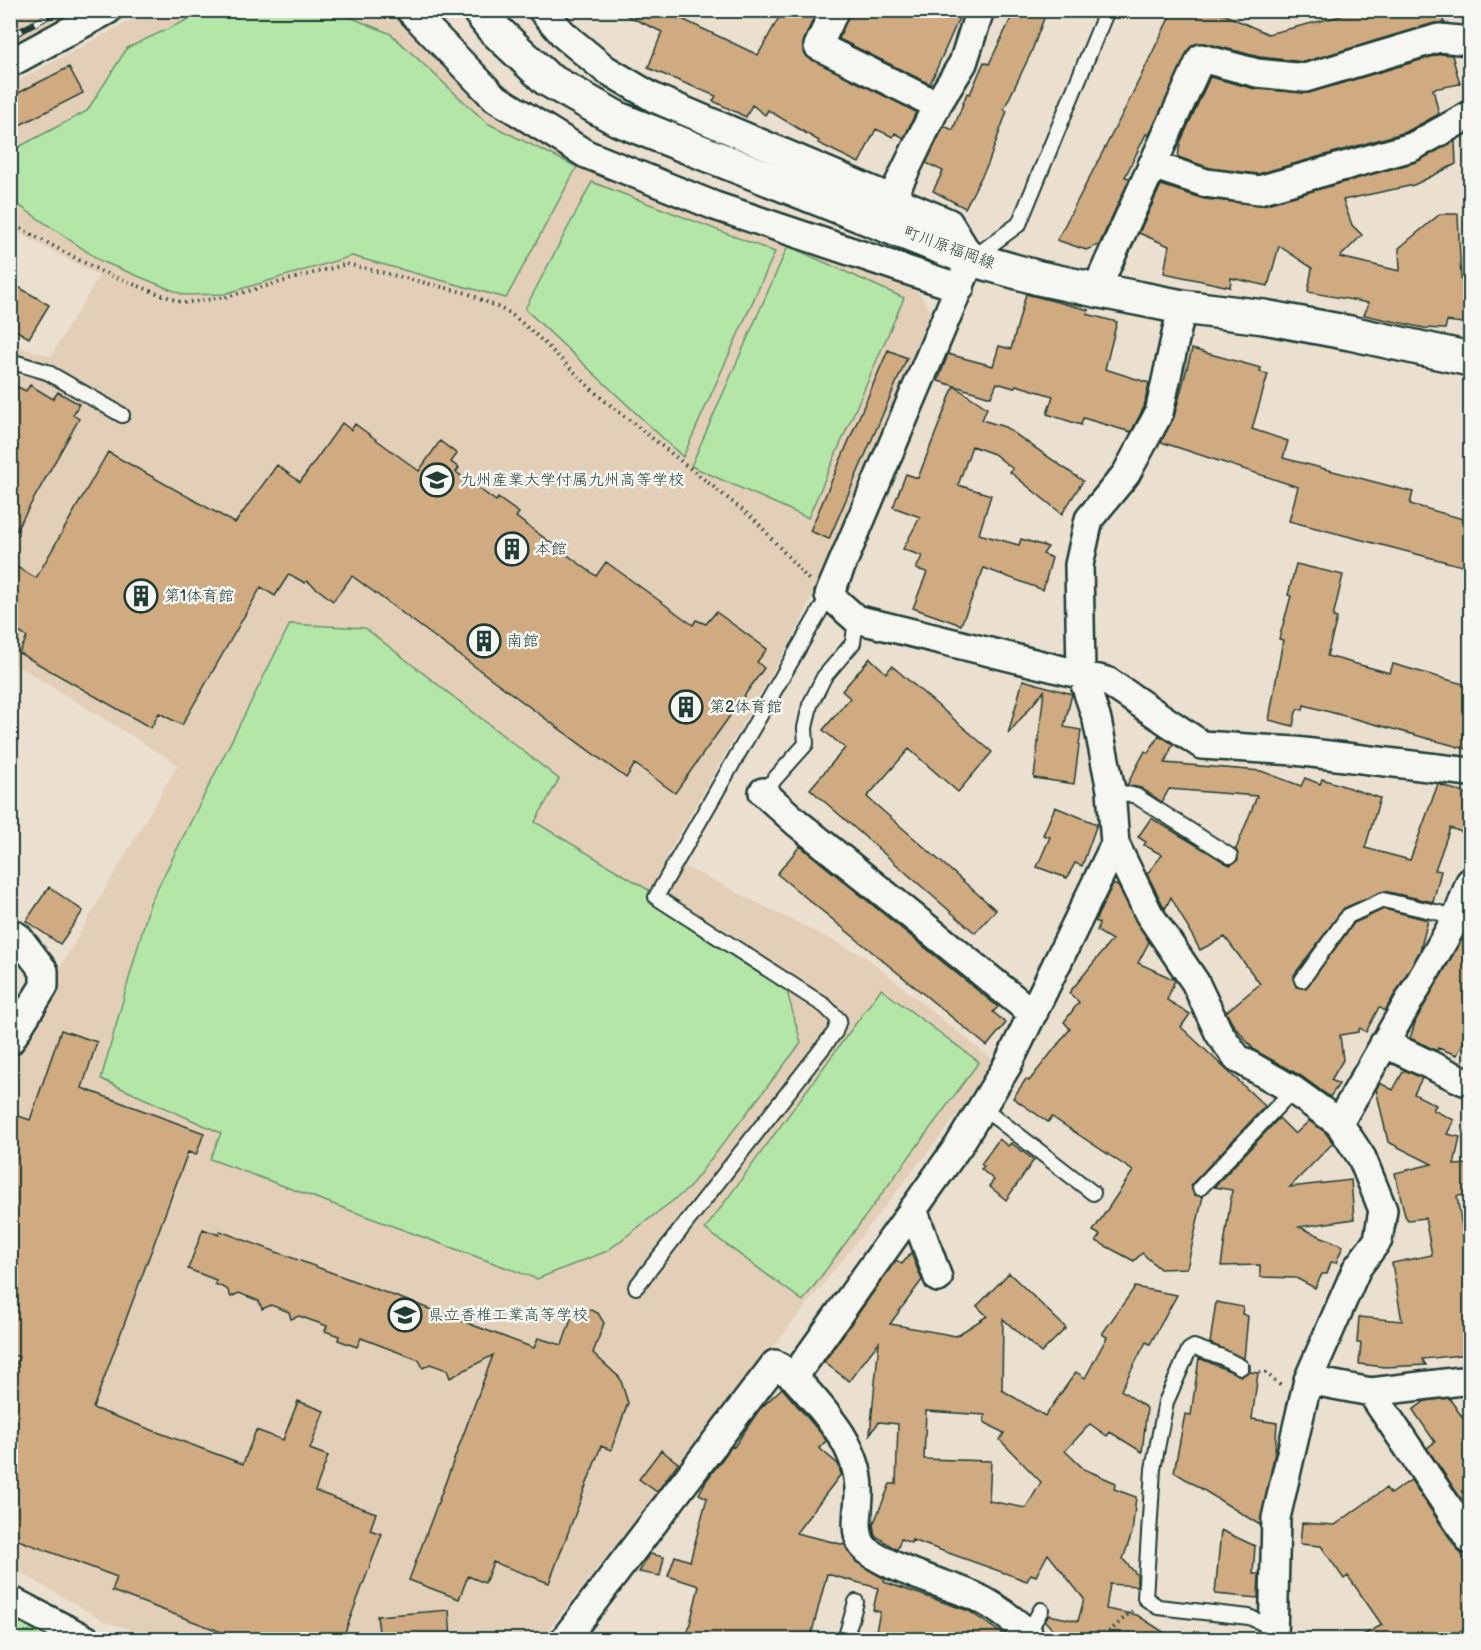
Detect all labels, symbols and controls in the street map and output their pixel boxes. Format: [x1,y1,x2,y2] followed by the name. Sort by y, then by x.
[901,223,997,273] street label: 町川原福岡線
[419,462,455,498] school or university icon: 九州産業大学付属九州高等学校
[460,471,684,490] place label: 九州産業大学付属九州高等学校
[494,531,530,567] building icon: 本館
[535,540,567,559] place label: 本館
[123,578,159,614] building icon: 第1体育館
[164,587,234,606] place label: 第1体育館
[466,623,502,659] building icon: 南館
[507,632,539,651] place label: 南館
[668,689,704,725] building icon: 第2体育館
[709,698,782,717] place label: 第2体育館
[387,1297,423,1333] school or university icon: 県立香椎工業高等学校
[428,1306,588,1325] place label: 県立香椎工業高等学校

